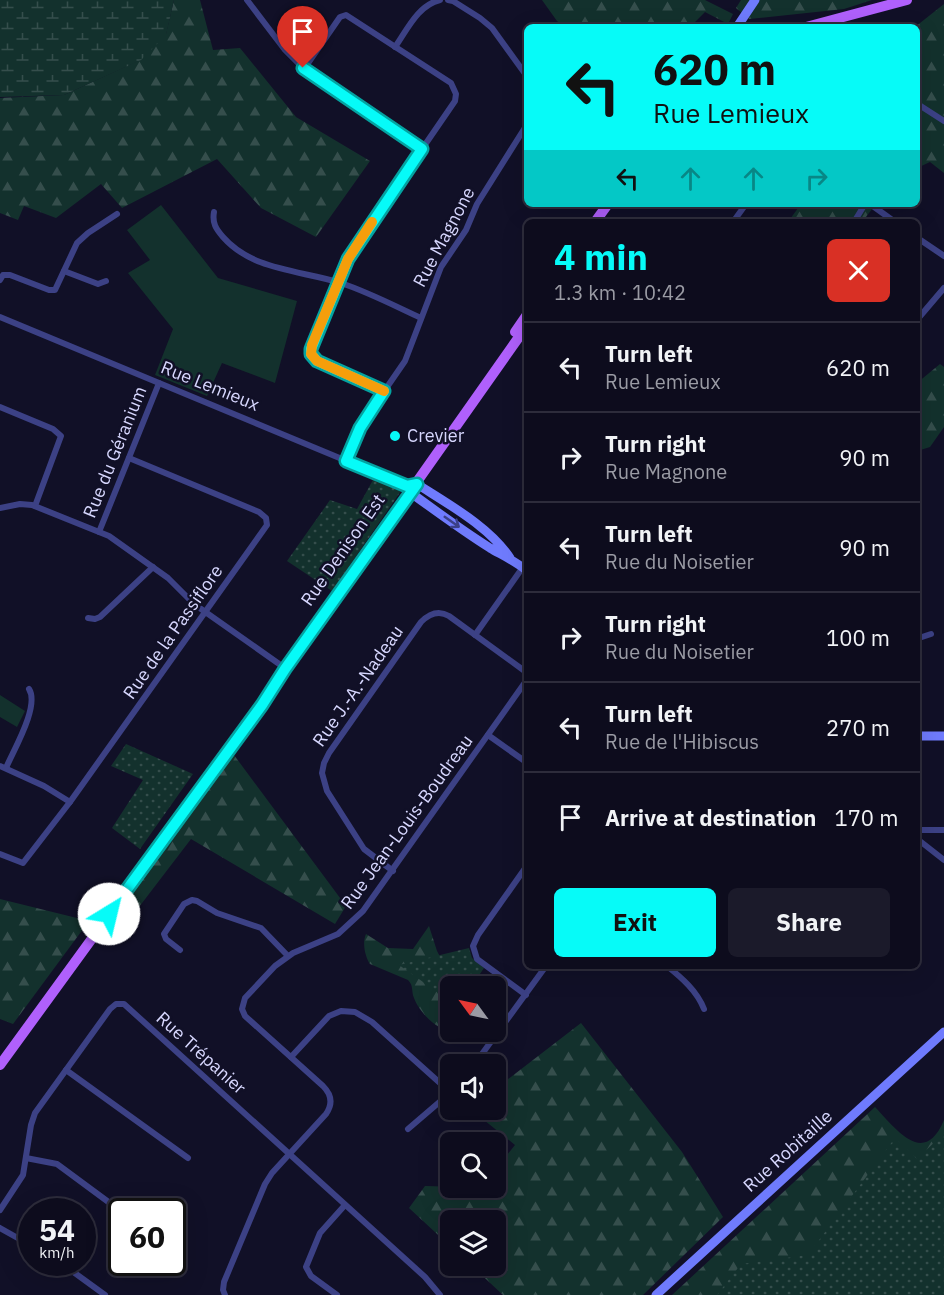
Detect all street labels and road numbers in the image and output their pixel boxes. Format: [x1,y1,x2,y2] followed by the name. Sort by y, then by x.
[408,183,480,291] street label: Rue Magnone
[158,355,263,416] street label: Rue Lemieux
[78,383,151,521] street label: Rue du Géranium
[296,489,390,610] street label: Rue Denison Est
[118,560,228,703] street label: Rue de la Passiflore
[307,621,408,751] street label: Rue J.-A.-Nadeau
[336,730,478,913] street label: Rue Jean-Louis-Boudreau
[152,1006,251,1099] street label: Rue Trépanier
[738,1104,837,1197] street label: Rue Robitaille

